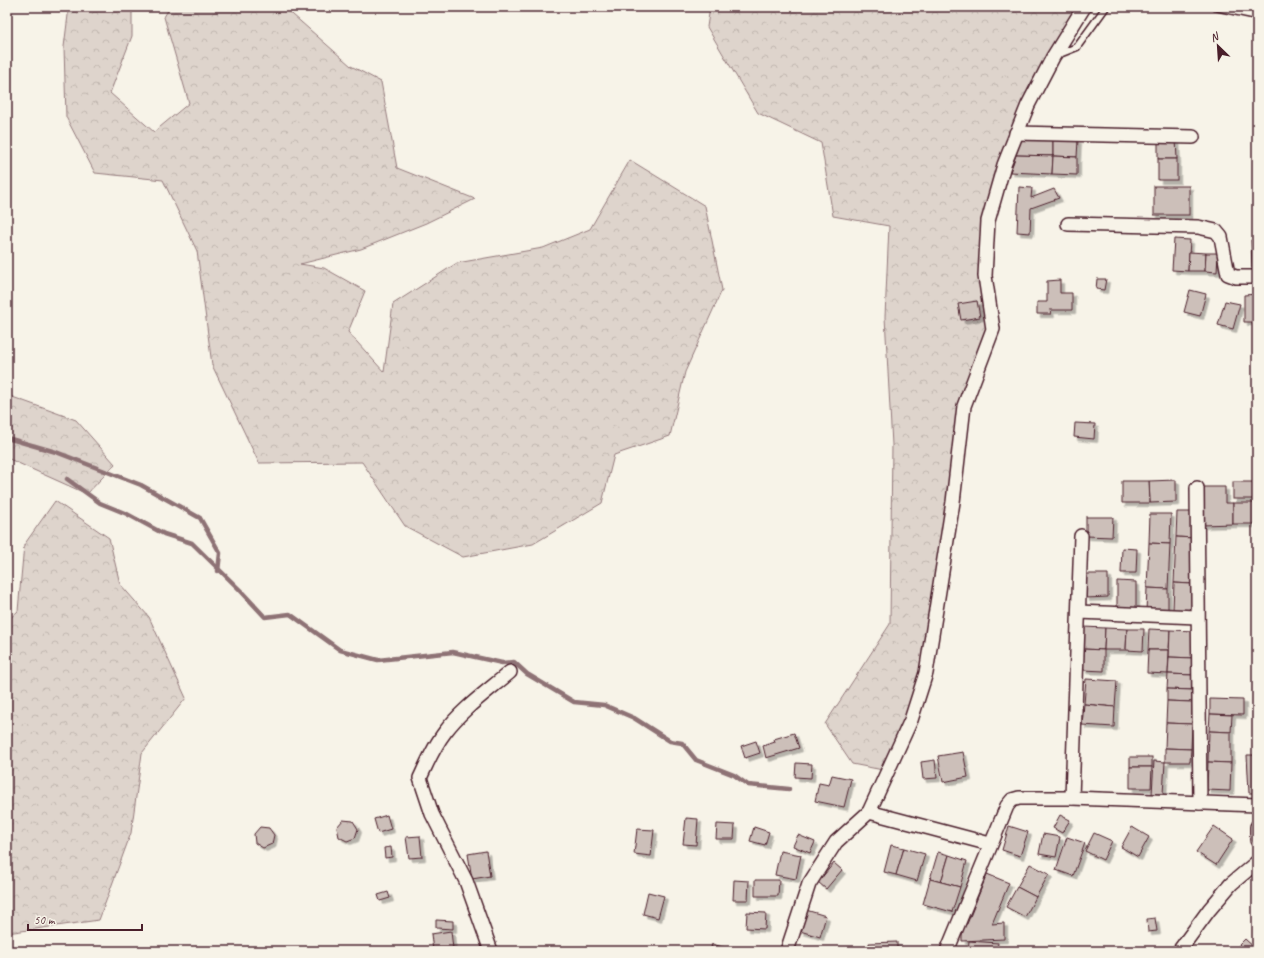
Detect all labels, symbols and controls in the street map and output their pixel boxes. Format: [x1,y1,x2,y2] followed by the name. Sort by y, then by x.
[1198,26,1238,66] north arrow
[1208,28,1222,45] text: N
[28,906,142,932] scale bar
[34,912,56,928] text: 50 m

